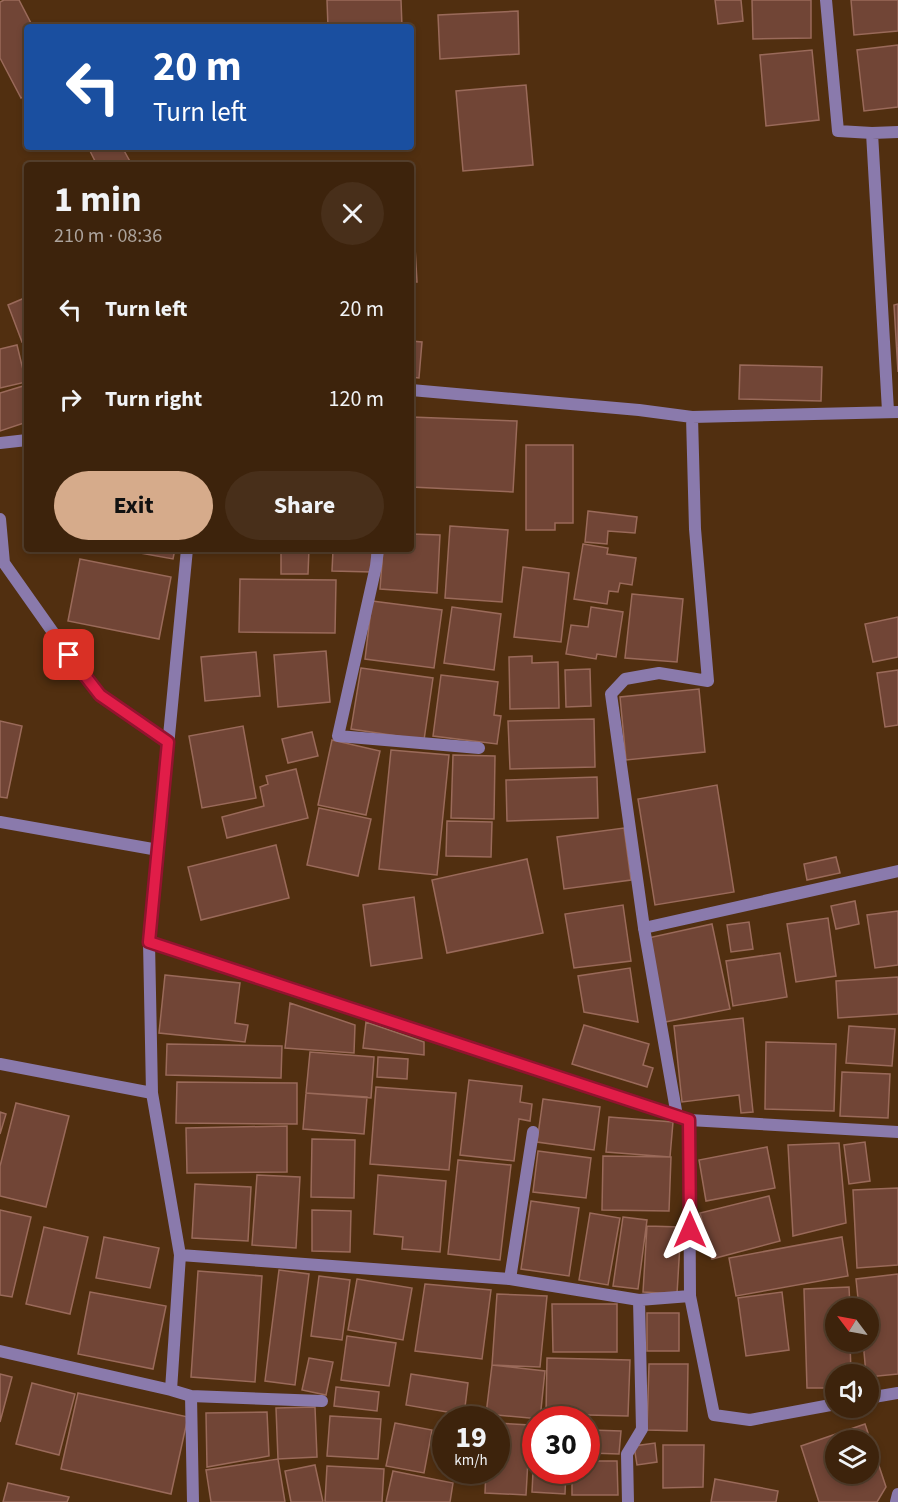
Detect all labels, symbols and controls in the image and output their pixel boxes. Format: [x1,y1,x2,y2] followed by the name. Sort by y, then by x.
[153,37,242,97] text: 20 m
[54,48,132,126] icon: left
[153,93,247,132] text: Turn left
[54,174,142,225] text: 1 min
[321,182,384,245] button: close
[54,222,162,250] text: 210 m · 08:36
[54,293,87,326] icon: left
[105,293,187,325] text: Turn left
[339,293,384,325] text: 20 m
[54,383,87,416] icon: right
[105,383,202,415] text: Turn right
[329,383,384,415] text: 120 m
[54,471,213,540] button: Exit
[225,471,384,540] button: Share
[43,629,94,680] pin
[52,638,85,671] icon: arrive
[658,1198,722,1262] position arrow
[825,1298,879,1352] north arrow
[825,1298,879,1484] map controls
[825,1364,879,1418] button: sound
[522,1406,600,1484] speed limit sign: 30
[455,1416,487,1459] text: 19
[825,1430,879,1484] button: layers
[454,1450,488,1471] text: km/h

